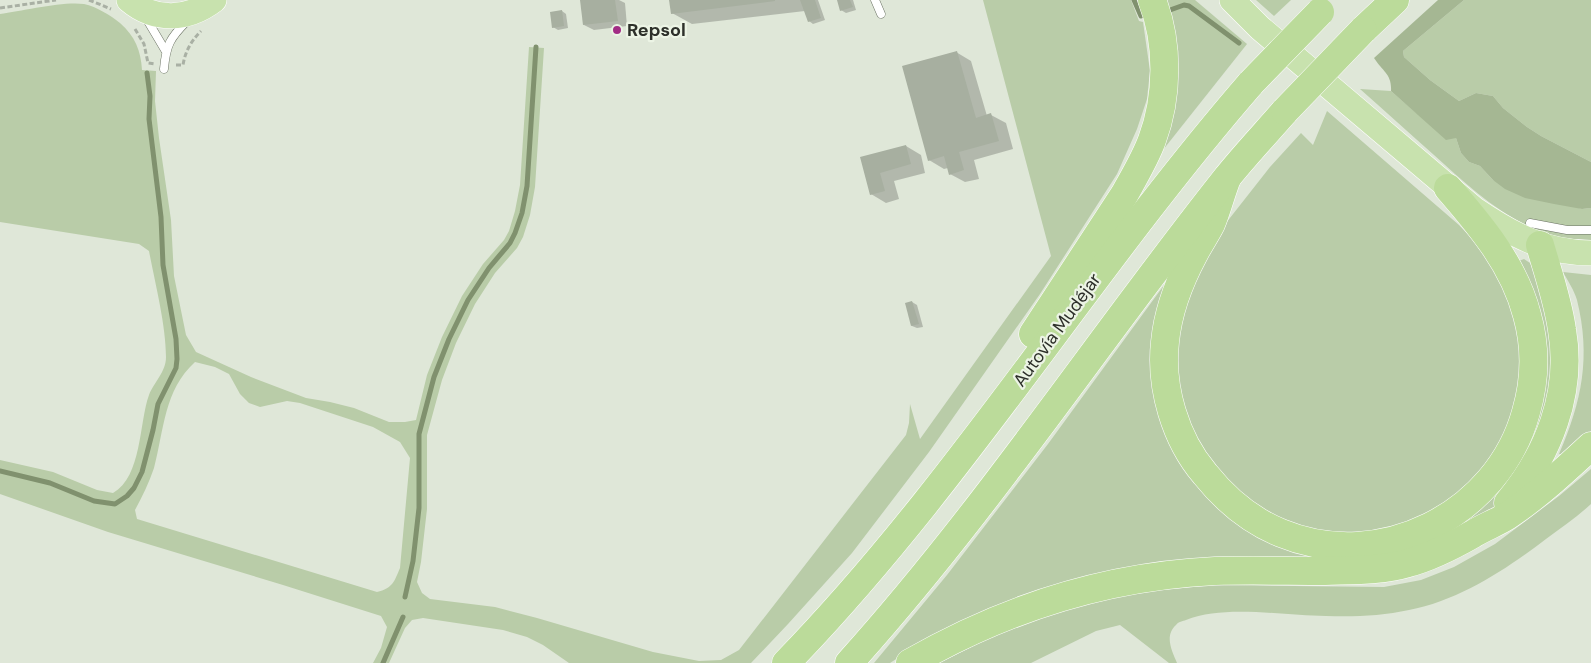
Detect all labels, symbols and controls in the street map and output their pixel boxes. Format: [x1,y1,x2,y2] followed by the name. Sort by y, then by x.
[627,18,686,42] place label: Repsol
[611,24,623,36] marker: Repsol
[1008,268,1107,392] street label: Autovía Mudéjar

